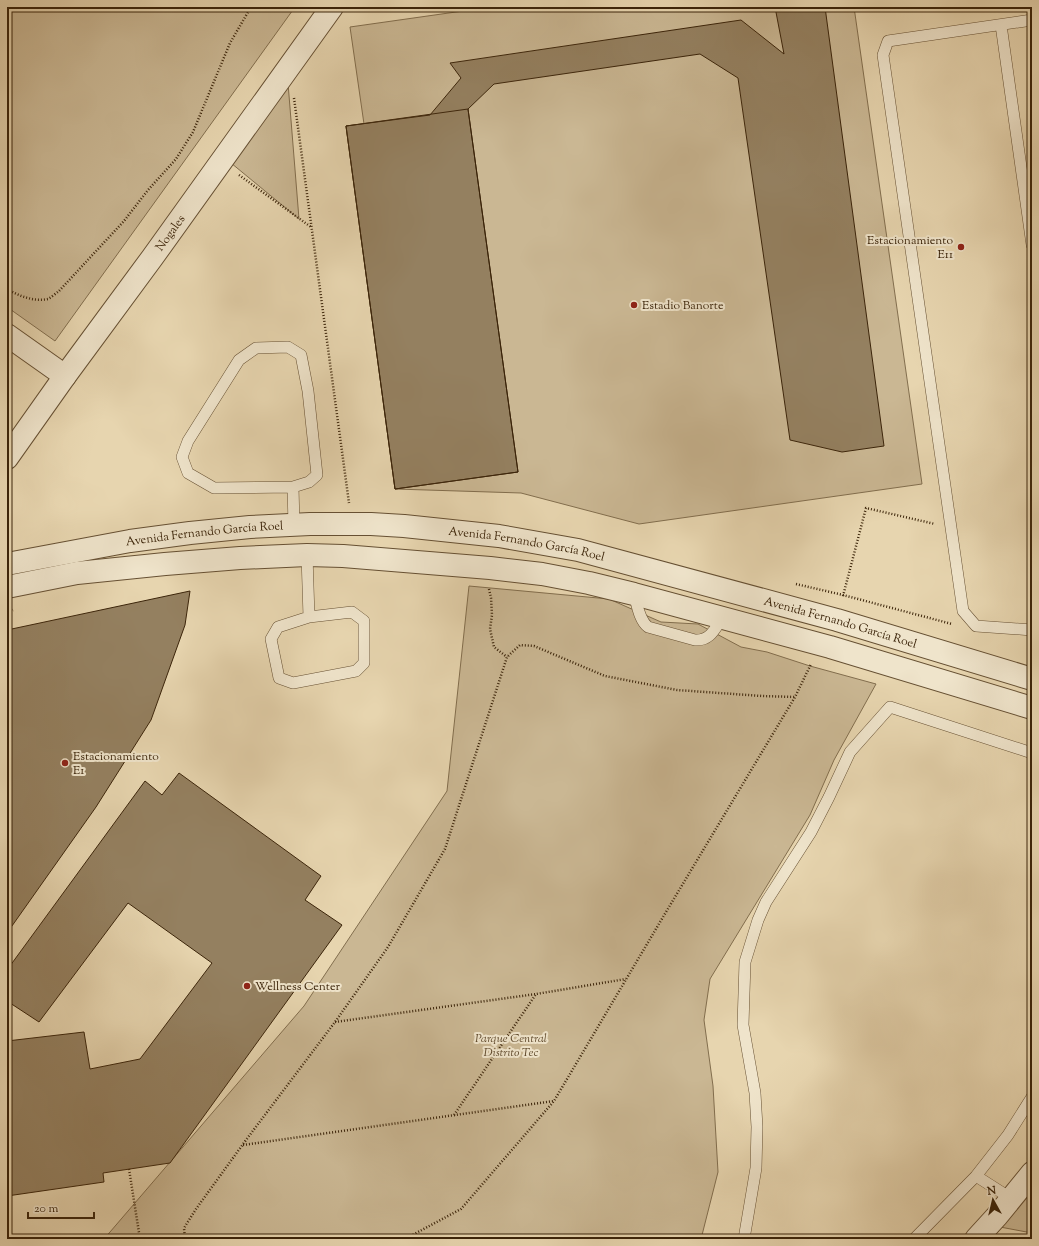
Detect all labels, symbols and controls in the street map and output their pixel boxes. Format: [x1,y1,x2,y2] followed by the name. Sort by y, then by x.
[152,211,190,255] street label: Nogales
[867,232,953,264] place label: Estacionamiento E11
[956,242,966,252] marker: Estacionamiento E11
[642,297,724,315] place label: Estadio Banorte
[629,300,639,310] marker: Estadio Banorte
[125,517,284,551] street label: Avenida Fernando García Roel
[447,523,607,567] street label: Avenida Fernando García Roel
[762,593,919,654] street label: Avenida Fernando García Roel
[73,748,159,780] place label: Estacionamiento E1
[60,758,70,768] marker: Estacionamiento E1
[255,978,341,996] place label: Wellness Center
[242,981,252,991] marker: Wellness Center
[475,1030,547,1062] park label: Parque Central Distrito Tec
[973,1180,1013,1220] north arrow
[985,1183,997,1200] text: N
[28,1194,94,1220] scale bar
[34,1200,59,1218] text: 20 m

